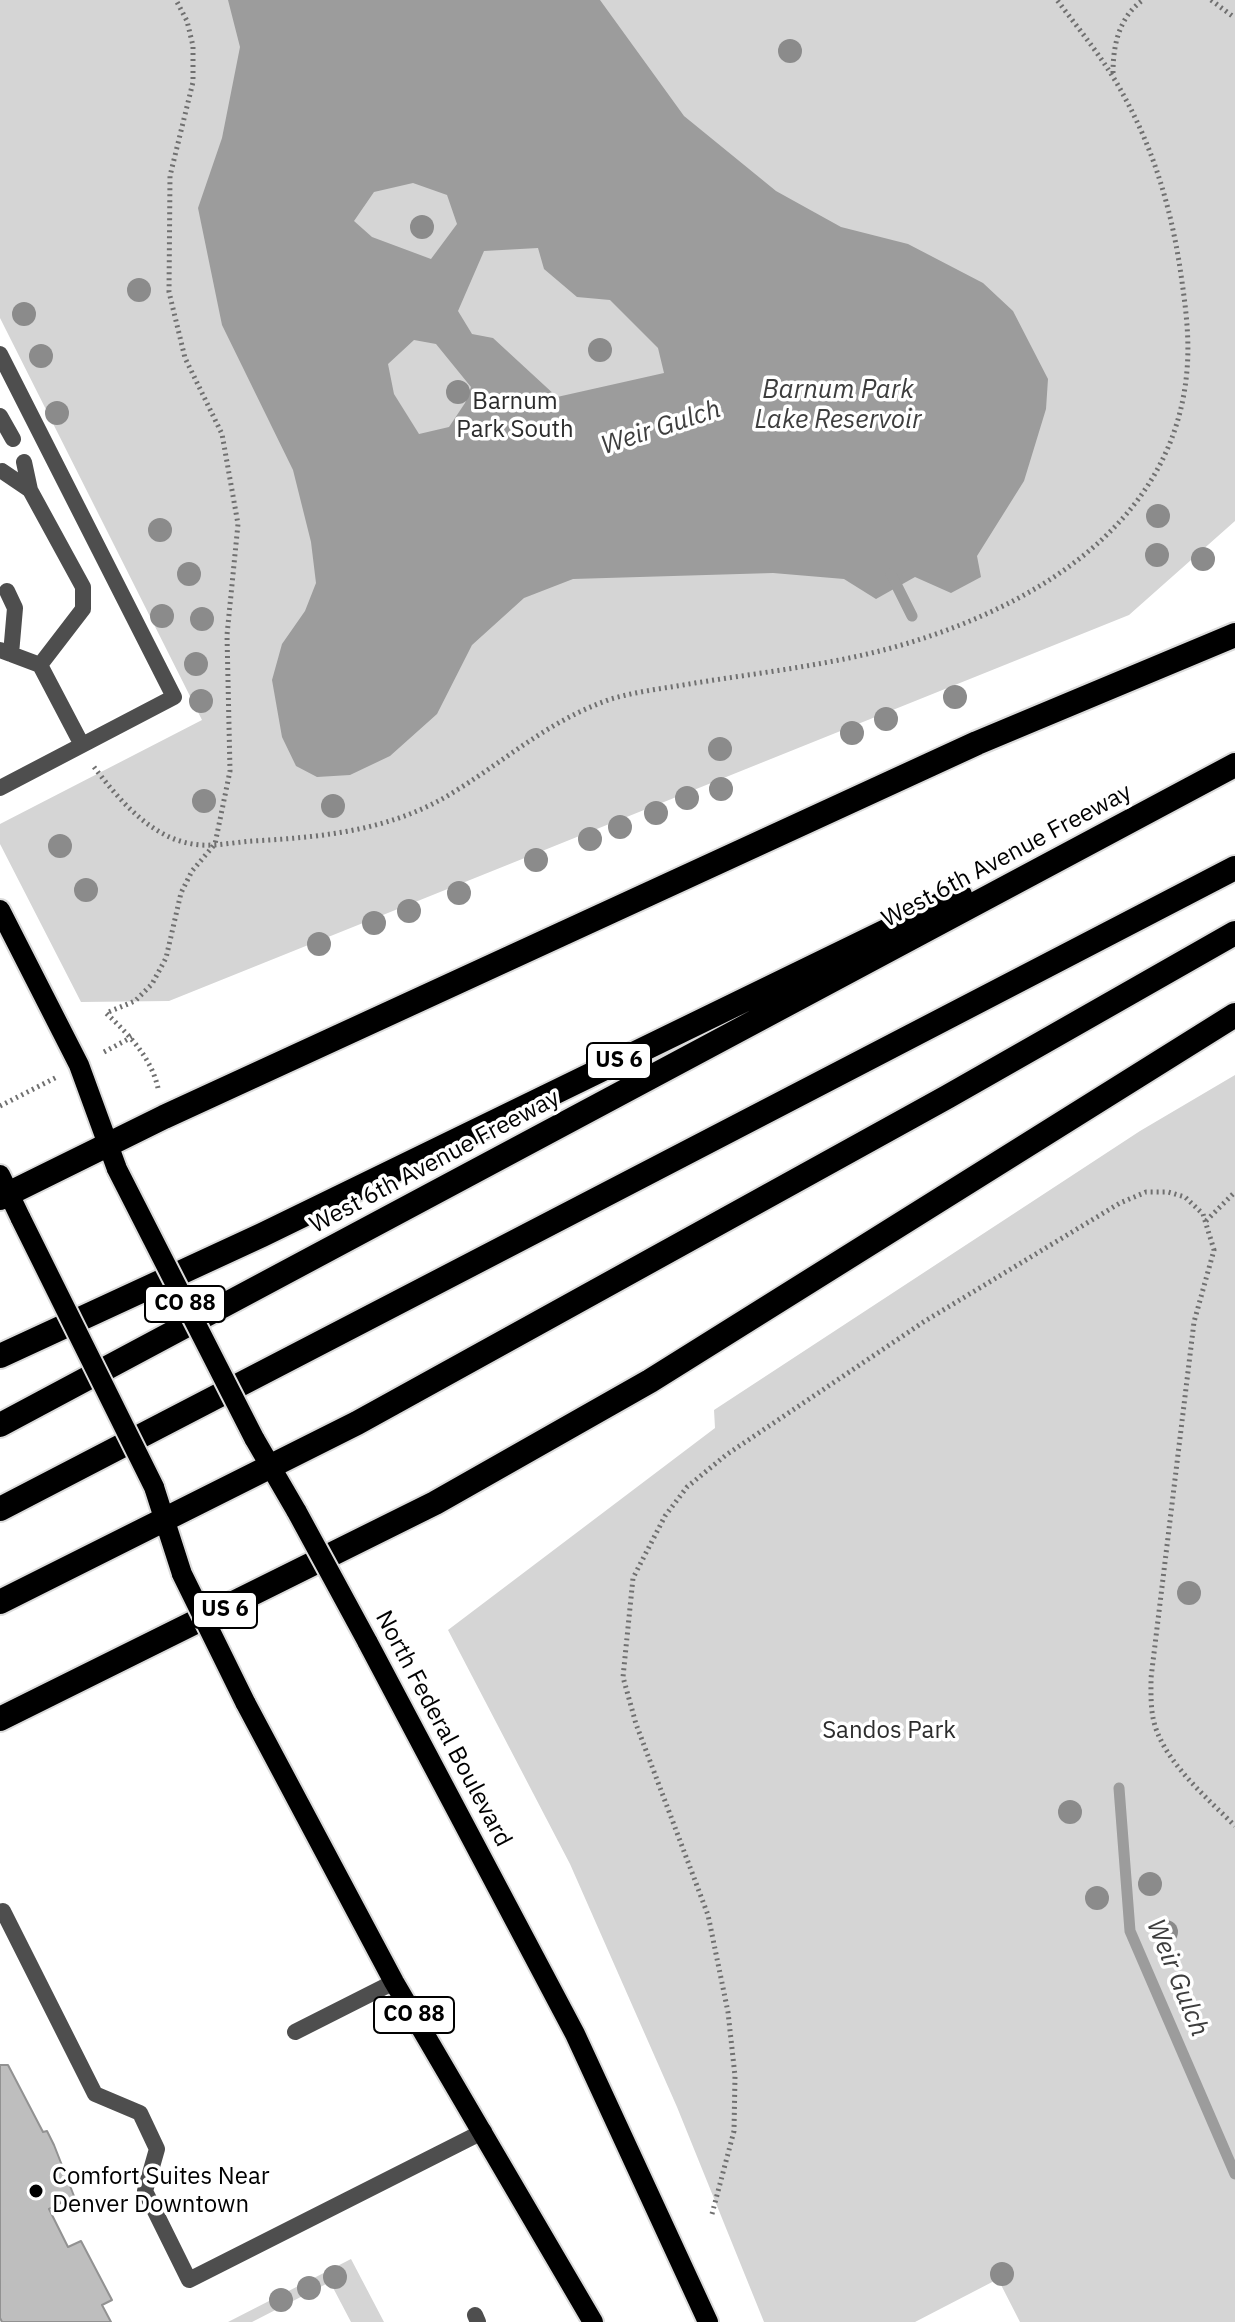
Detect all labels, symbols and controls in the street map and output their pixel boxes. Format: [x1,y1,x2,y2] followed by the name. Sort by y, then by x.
[755,374,921,436] water label: Barnum Park Lake Reservoir
[456,388,574,444] park label: Barnum Park South
[597,394,725,462] water label: Weir Gulch
[877,778,1137,934] street label: West 6th Avenue Freeway
[587,1043,651,1079] road number: US 6
[305,1084,565,1240] street label: West 6th Avenue Freeway
[145,1286,225,1322] road number: CO 88
[193,1592,257,1628] road number: US 6
[369,1606,517,1852] street label: North Federal Boulevard
[822,1717,956,1745] park label: Sandos Park
[1139,1915,1215,2041] water label: Weir Gulch
[374,1997,454,2033] road number: CO 88
[52,2163,270,2219] place label: Comfort Suites Near Denver Downtown
[27,2182,45,2200] marker: Comfort Suites Near Denver Downtown

